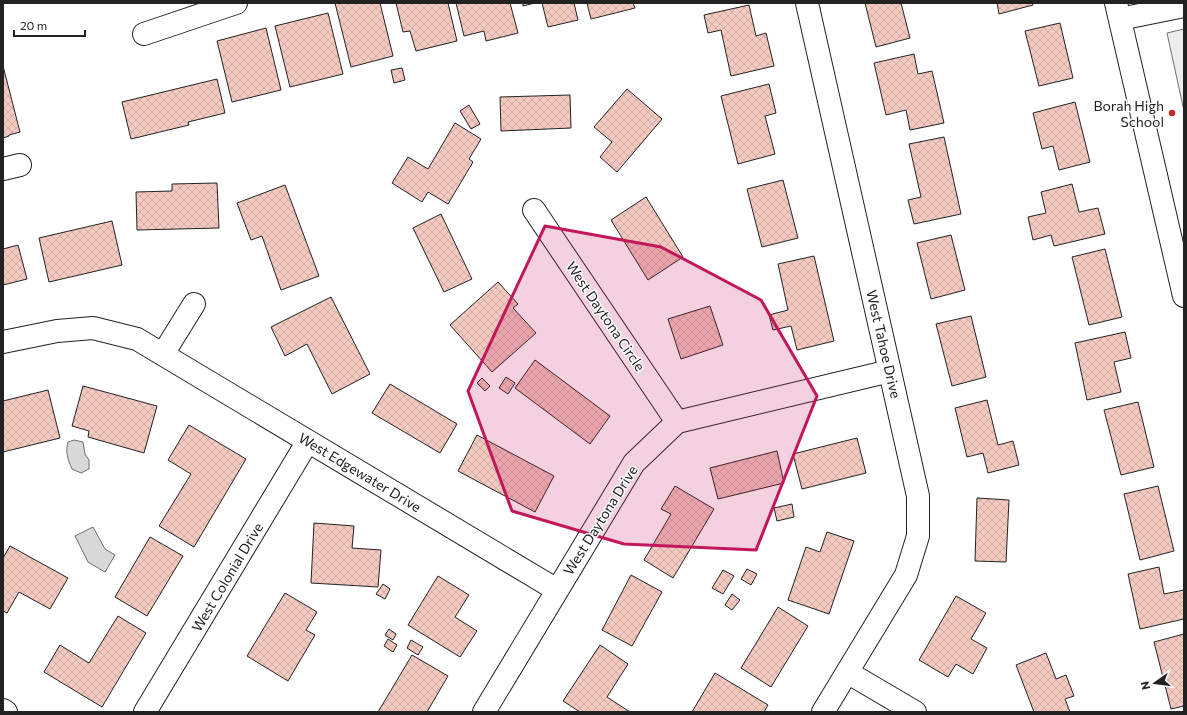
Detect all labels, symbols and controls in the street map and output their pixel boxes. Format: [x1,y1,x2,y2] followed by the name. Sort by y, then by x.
[14,12,85,38] scale bar
[20,18,47,32] text: 20 m
[1093,97,1164,130] place label: Borah High School
[1167,108,1177,118] marker: Borah High School
[563,258,649,374] street label: West Daytona Circle
[863,288,905,400] street label: West Tahoe Drive
[296,429,424,515] street label: West Edgewater Drive
[559,462,641,578] street label: West Daytona Drive
[188,519,266,635] street label: West Colonial Drive
[1135,663,1175,703] north arrow
[1138,680,1152,691] text: N

